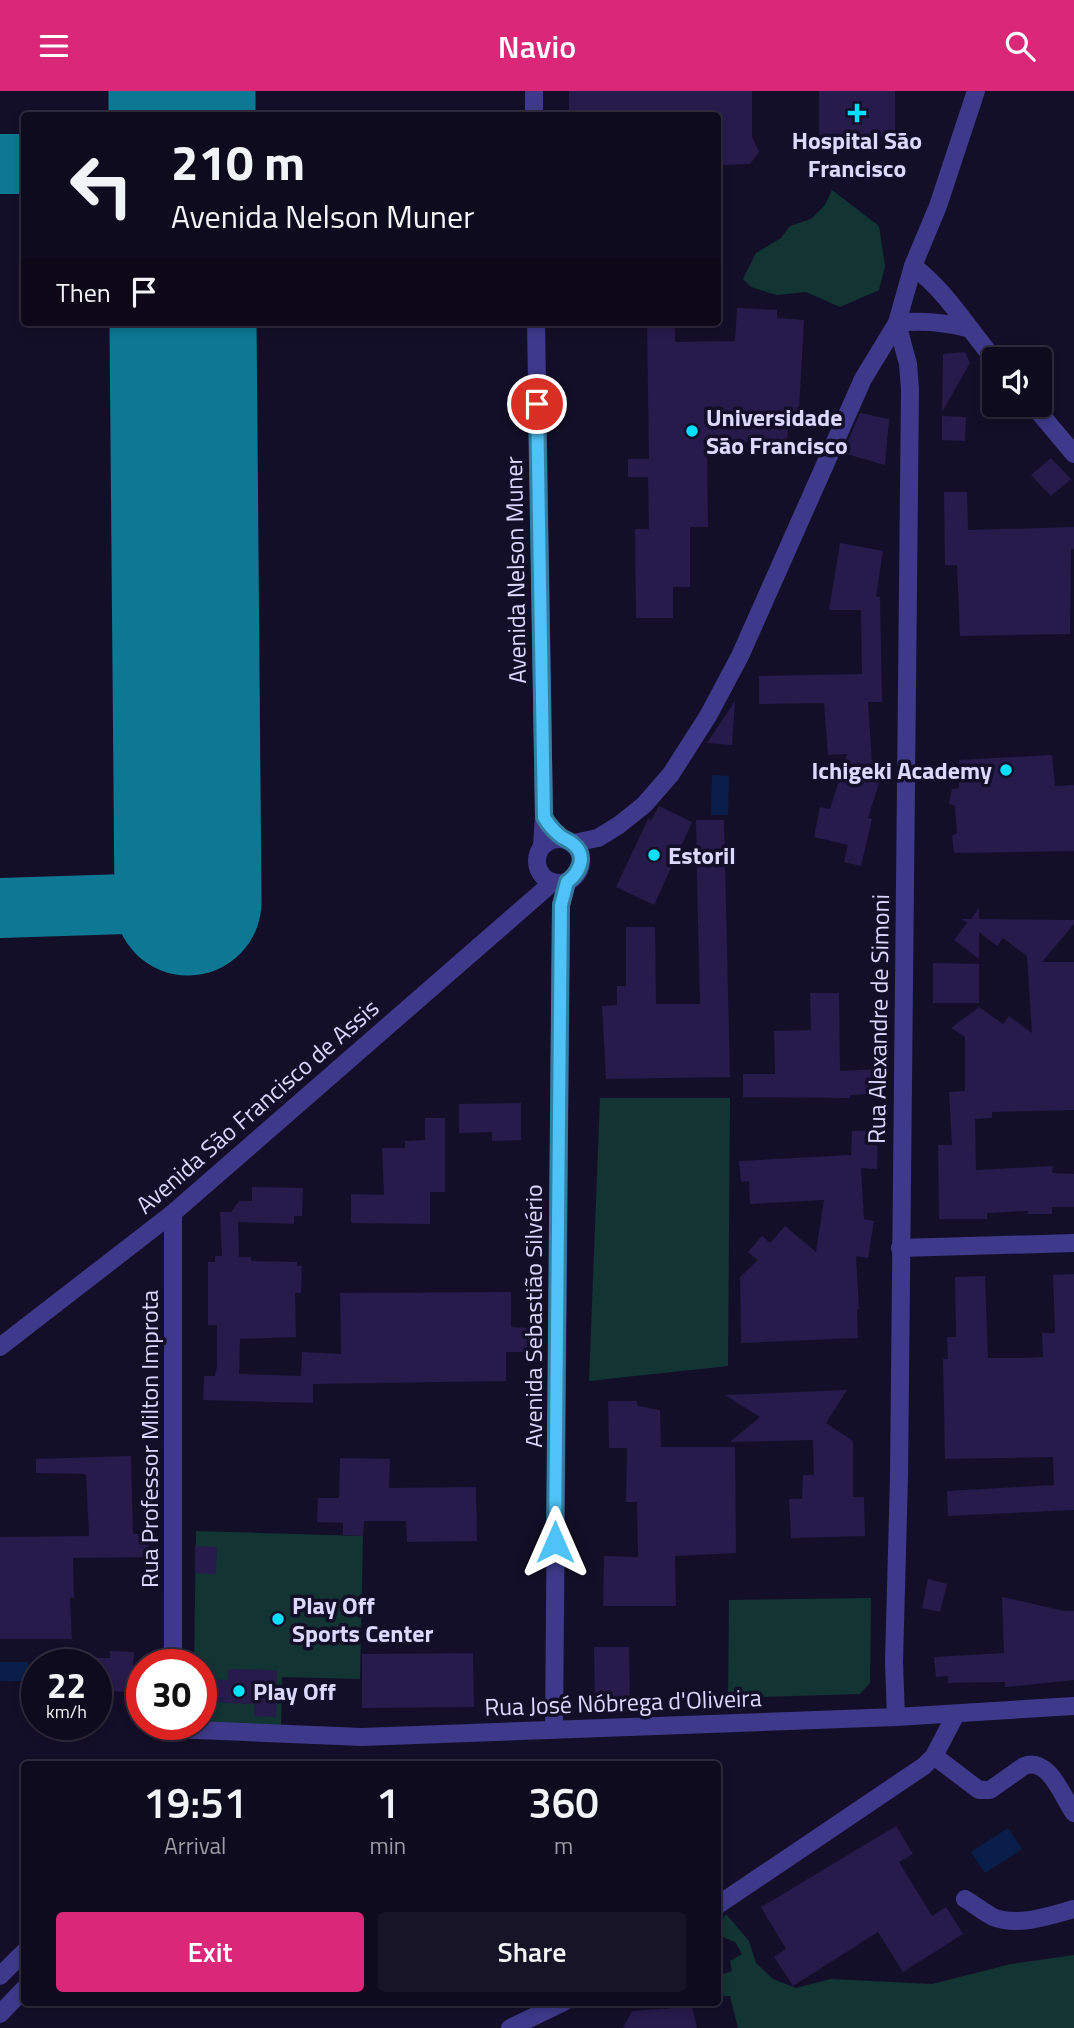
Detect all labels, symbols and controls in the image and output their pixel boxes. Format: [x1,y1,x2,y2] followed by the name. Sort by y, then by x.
[498,22,576,70] text: Navio
[35,27,73,65] icon: menu
[1001,27,1039,65] icon: search
[847,103,867,123] marker: Hospital São Francisco
[792,122,922,186] place label: Hospital São Francisco
[171,124,305,199] text: 210 m
[56,140,147,231] icon: left
[171,192,474,240] text: Avenida Nelson Muner
[56,273,111,312] text: Then
[125,273,163,311] icon: arrive
[982,347,1052,417] map controls
[982,347,1052,417] button: sound
[507,374,567,434] pin
[518,385,556,423] icon: arrive
[706,399,848,463] place label: Universidade São Francisco
[684,423,700,439] marker: Universidade São Francisco
[495,456,535,684] street label: Avenida Nelson Muner
[811,752,992,788] place label: Ichigeki Academy
[998,762,1014,778] marker: Ichigeki Academy
[668,837,736,873] place label: Estoril
[646,847,662,863] marker: Estoril
[858,894,898,1144] street label: Rua Alexandre de Simoni
[127,990,387,1222] street label: Avenida São Francisco de Assis
[515,1184,551,1448] street label: Avenida Sebastião Silvério
[131,1290,167,1588] street label: Rua Professor Milton Improta
[518,1505,592,1579] position arrow
[292,1587,433,1651] place label: Play Off Sports Center
[270,1611,286,1627] marker: Play Off Sports Center
[126,1649,217,1740] speed limit sign: 30
[47,1658,86,1712] text: 22
[253,1673,336,1709] place label: Play Off
[484,1679,762,1725] street label: Rua José Nóbrega d'Oliveira
[231,1683,247,1699] marker: Play Off
[46,1698,87,1725] text: km/h
[143,1770,247,1834] text: 19:51
[376,1770,400,1834] text: 1
[528,1770,599,1834] text: 360
[164,1828,226,1863] text: Arrival
[369,1828,406,1863] text: min
[554,1828,573,1863] text: m
[56,1912,364,1992] button: Exit
[378,1912,686,1992] button: Share

